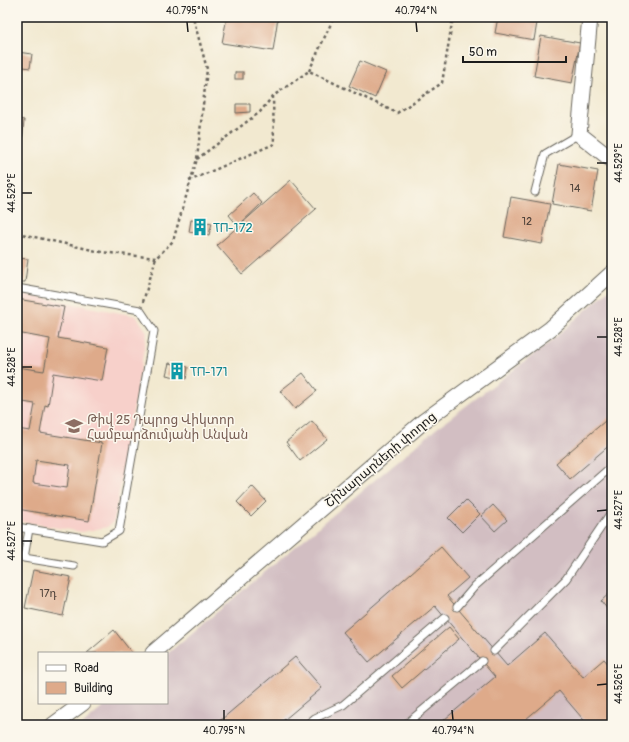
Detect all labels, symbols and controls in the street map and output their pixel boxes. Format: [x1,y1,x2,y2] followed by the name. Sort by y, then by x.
[166,5,208,17] text: 40.795°N
[395,5,437,17] text: 40.794°N
[463,38,566,64] scale bar
[469,45,497,60] text: 50 m
[613,143,625,183] text: 44.529°E
[6,173,18,213] text: 44.529°E
[570,182,581,195] house number: 14
[522,215,532,228] house number: 12
[190,217,210,237] building icon: ТП-172
[213,220,253,236] place label: ТП-172
[613,317,625,357] text: 44.528°E
[6,347,18,387] text: 44.528°E
[167,361,187,381] building icon: ТП-171
[190,364,228,380] place label: ТП-171
[322,409,440,511] street label: Շինարարների փողոց
[87,412,248,443] place label: Թիվ 25 Դպրոց Վիկտոր Համբարձումյանի Անվան
[64,416,84,436] school or university icon: Թիվ 25 Դպրոց Վիկտոր Համբարձումյանի Անվան
[613,490,625,530] text: 44.527°E
[6,521,18,561] text: 44.527°E
[39,587,57,600] house number: 17դ
[38,652,168,704] legend
[74,661,99,676] text: Road
[613,664,625,704] text: 44.526°E
[74,681,113,696] text: Building
[203,725,245,737] text: 40.795°N
[432,725,474,737] text: 40.794°N

